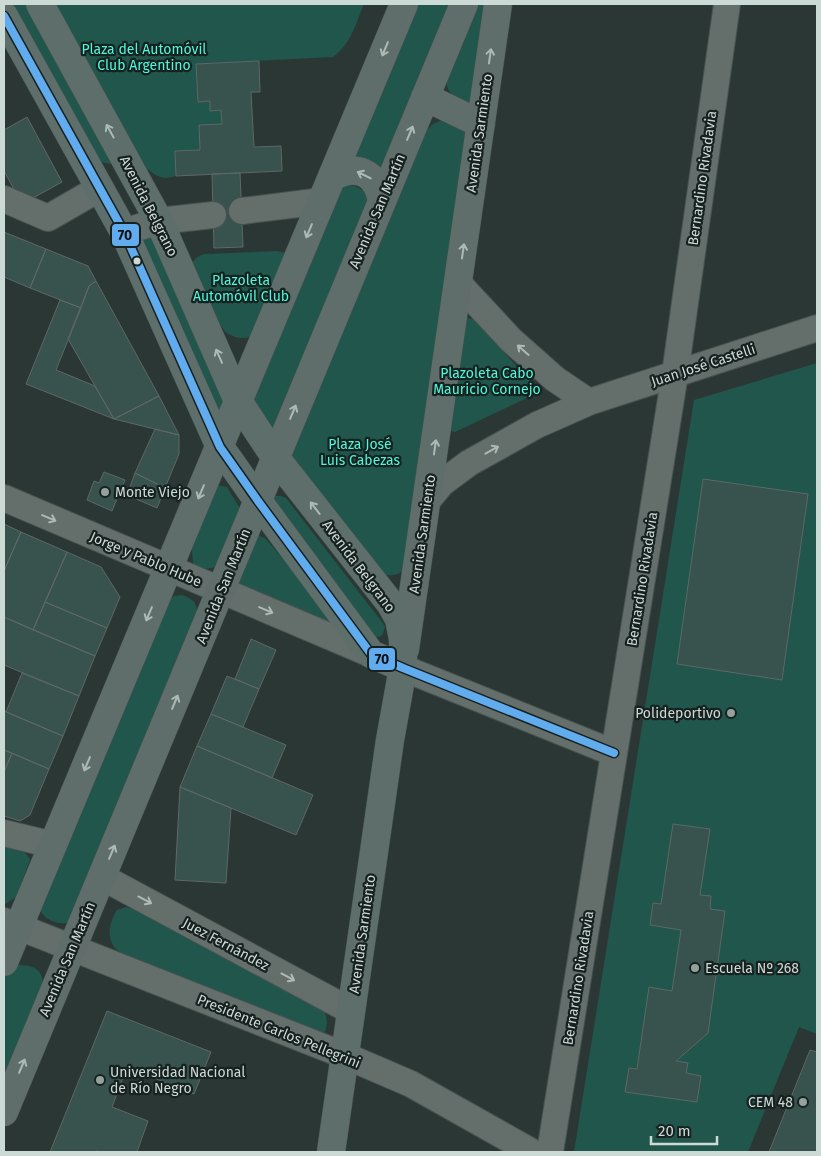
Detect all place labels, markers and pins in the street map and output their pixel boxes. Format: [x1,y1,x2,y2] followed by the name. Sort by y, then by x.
[132,256,142,266] unlabelled marker
[115,484,190,501] place label: Monte Viejo
[99,486,111,498] marker: Monte Viejo
[635,705,721,722] place label: Polideportivo
[725,707,737,719] marker: Polideportivo
[705,960,799,977] place label: Escuela Nº 268
[689,962,701,974] marker: Escuela Nº 268
[110,1064,245,1097] place label: Universidad Nacional de Río Negro
[94,1074,106,1086] marker: Universidad Nacional de Río Negro
[748,1094,793,1111] place label: CEM 48
[797,1096,809,1108] marker: CEM 48

